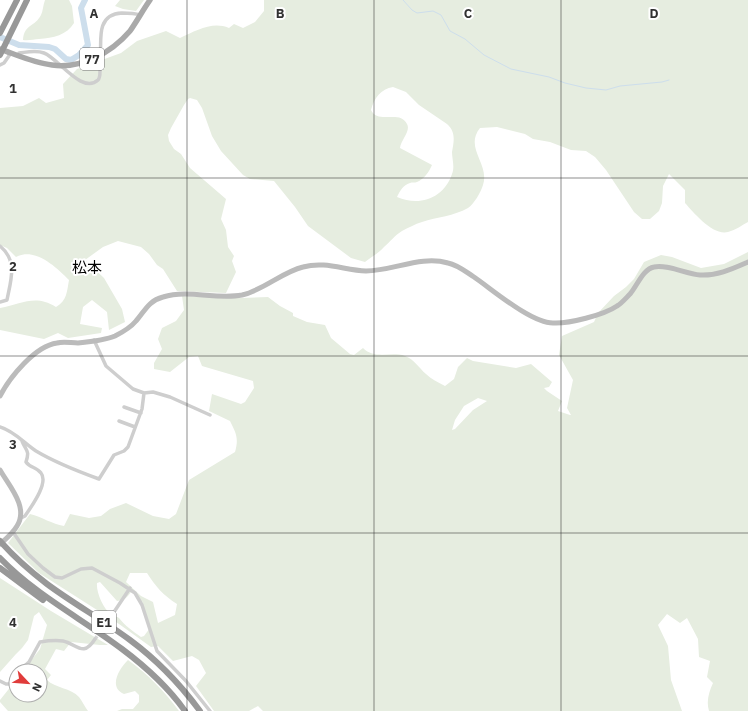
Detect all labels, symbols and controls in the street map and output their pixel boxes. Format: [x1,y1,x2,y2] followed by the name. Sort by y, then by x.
[90,5,99,22] text: A
[276,5,285,22] text: B
[464,5,473,22] text: C
[649,5,659,22] text: D
[80,48,104,70] road number: 77
[9,80,17,97] text: 1
[9,258,17,275] text: 2
[72,258,102,277] district label: 松本
[9,436,17,453] text: 3
[92,611,116,633] road number: E1
[9,614,17,631] text: 4
[8,663,48,703] north arrow
[29,681,45,694] text: N

